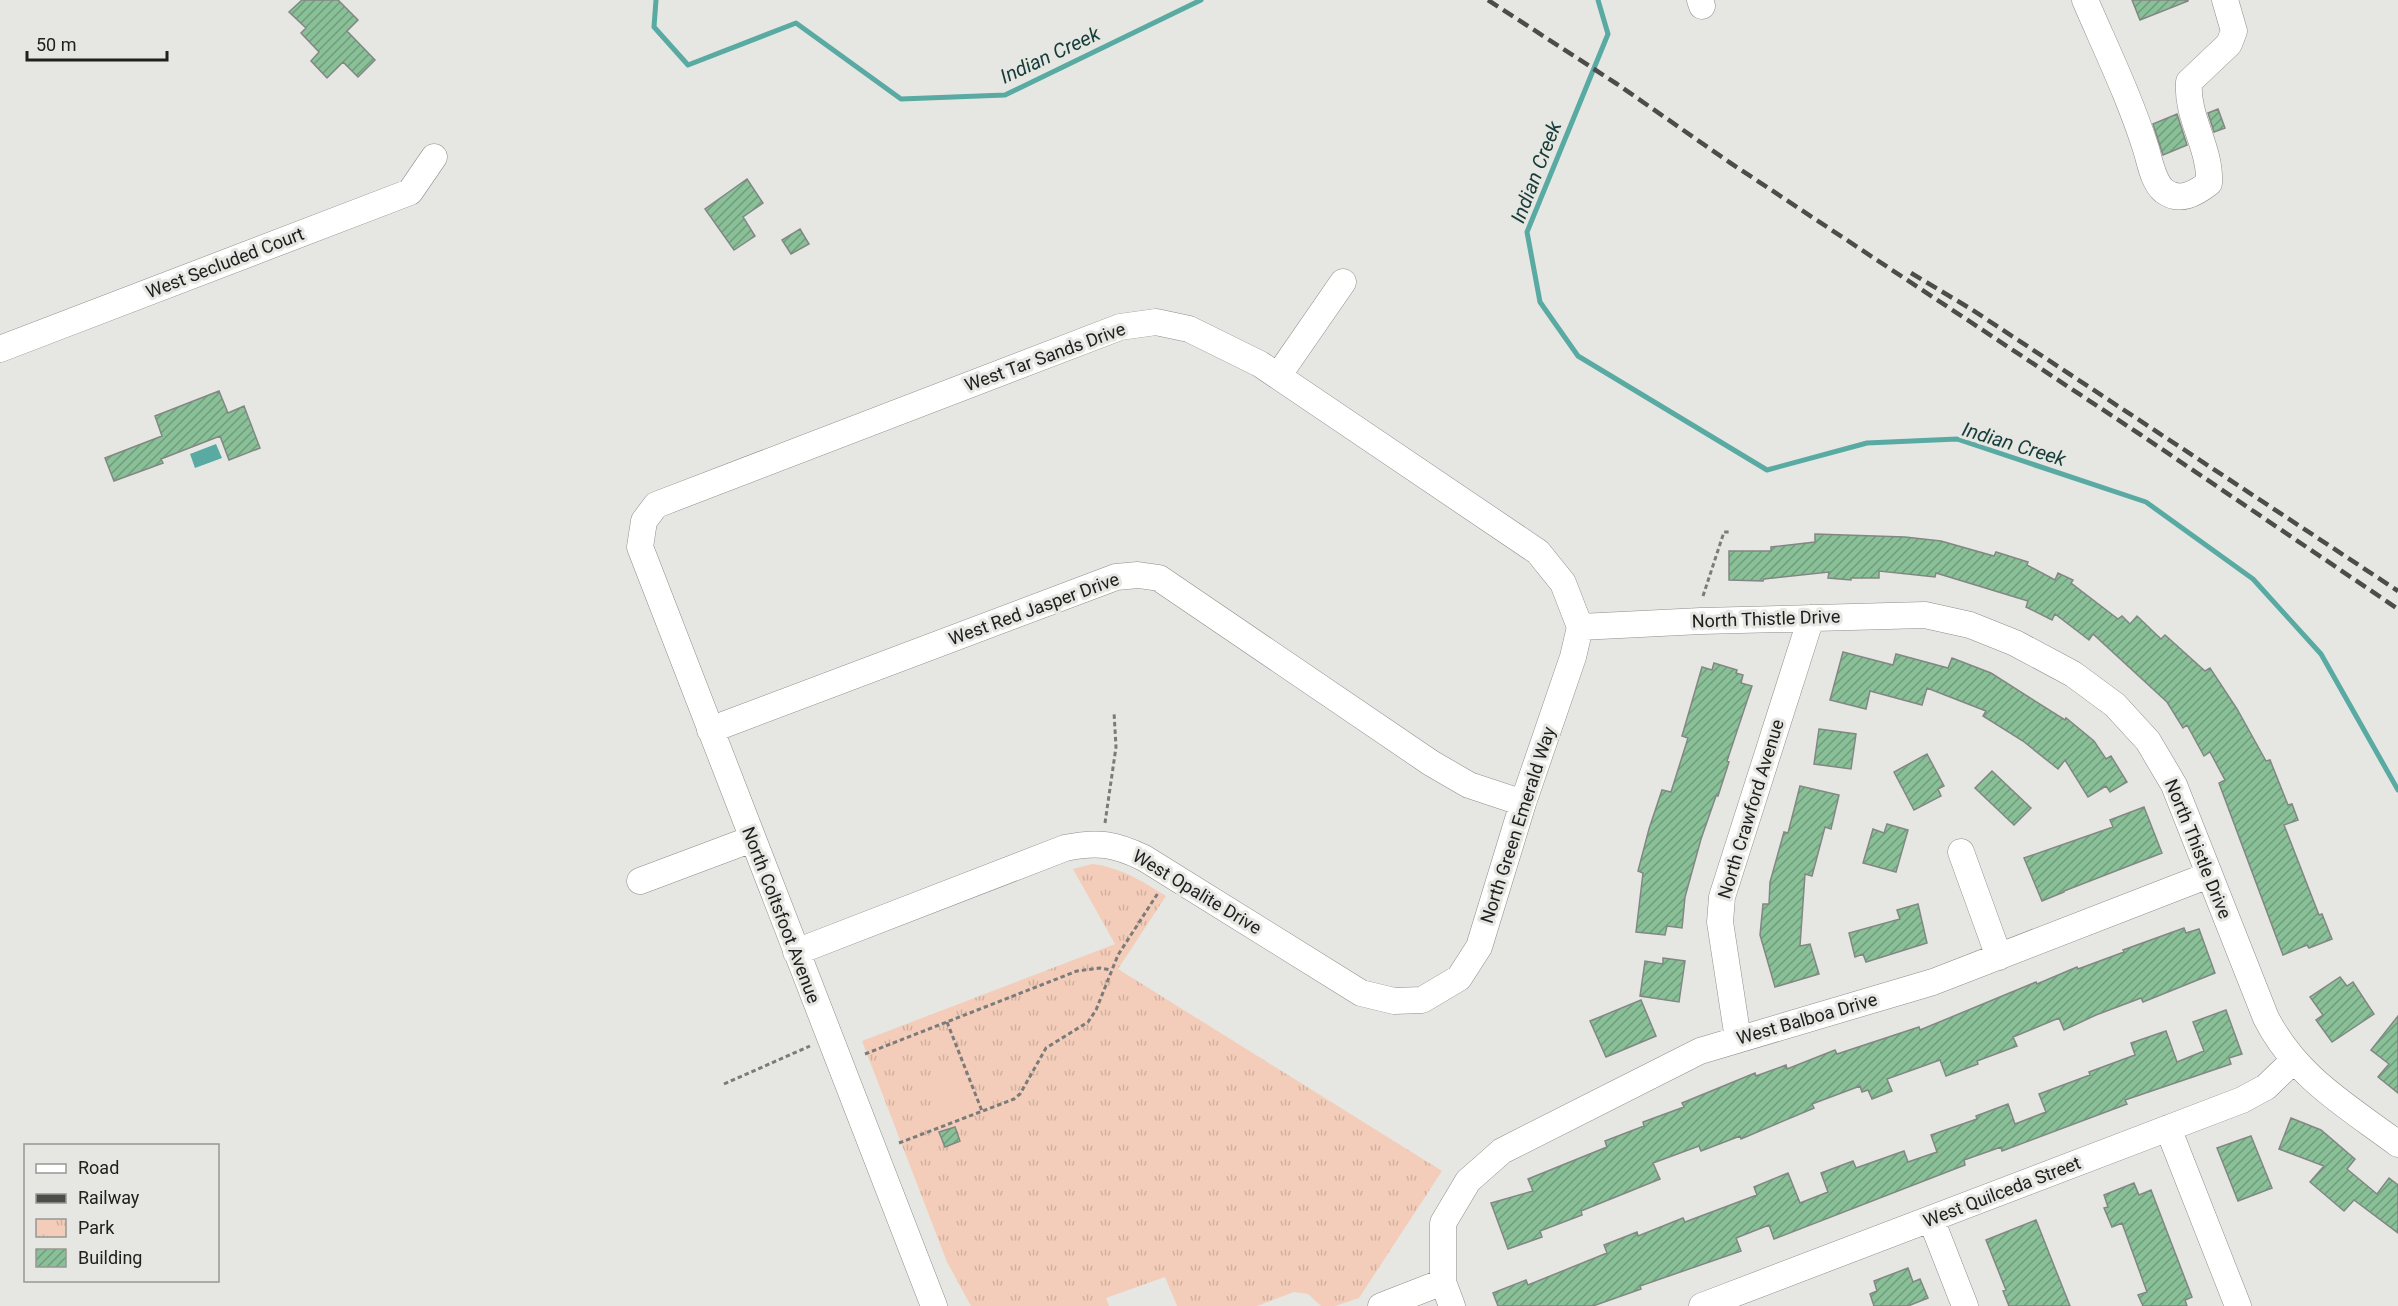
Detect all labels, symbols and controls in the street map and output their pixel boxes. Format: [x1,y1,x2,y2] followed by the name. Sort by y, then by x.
[996,21,1105,89] water label: Indian Creek
[27,24,166,62] scale bar
[36,34,76,55] text: 50 m
[1506,117,1567,226] water label: Indian Creek
[143,223,307,302] street label: West Secluded Court
[962,318,1128,395] street label: West Tar Sands Drive
[1959,417,2070,471] water label: Indian Creek
[946,568,1122,649] street label: West Red Jasper Drive
[1691,605,1841,632] street label: North Thistle Drive
[1713,717,1788,901] street label: North Crawford Avenue
[1476,723,1559,926] street label: North Green Emerald Way
[2161,776,2236,922] street label: North Thistle Drive
[738,824,825,1006] street label: North Coltsfoot Avenue
[1129,845,1265,938] street label: West Opalite Drive
[1734,988,1880,1049] street label: West Balboa Drive
[24,1144,219,1282] legend
[1920,1152,2084,1231] street label: West Quilceda Street
[78,1157,119,1178] text: Road
[78,1187,140,1208] text: Railway
[78,1217,115,1238] text: Park
[78,1247,142,1268] text: Building

